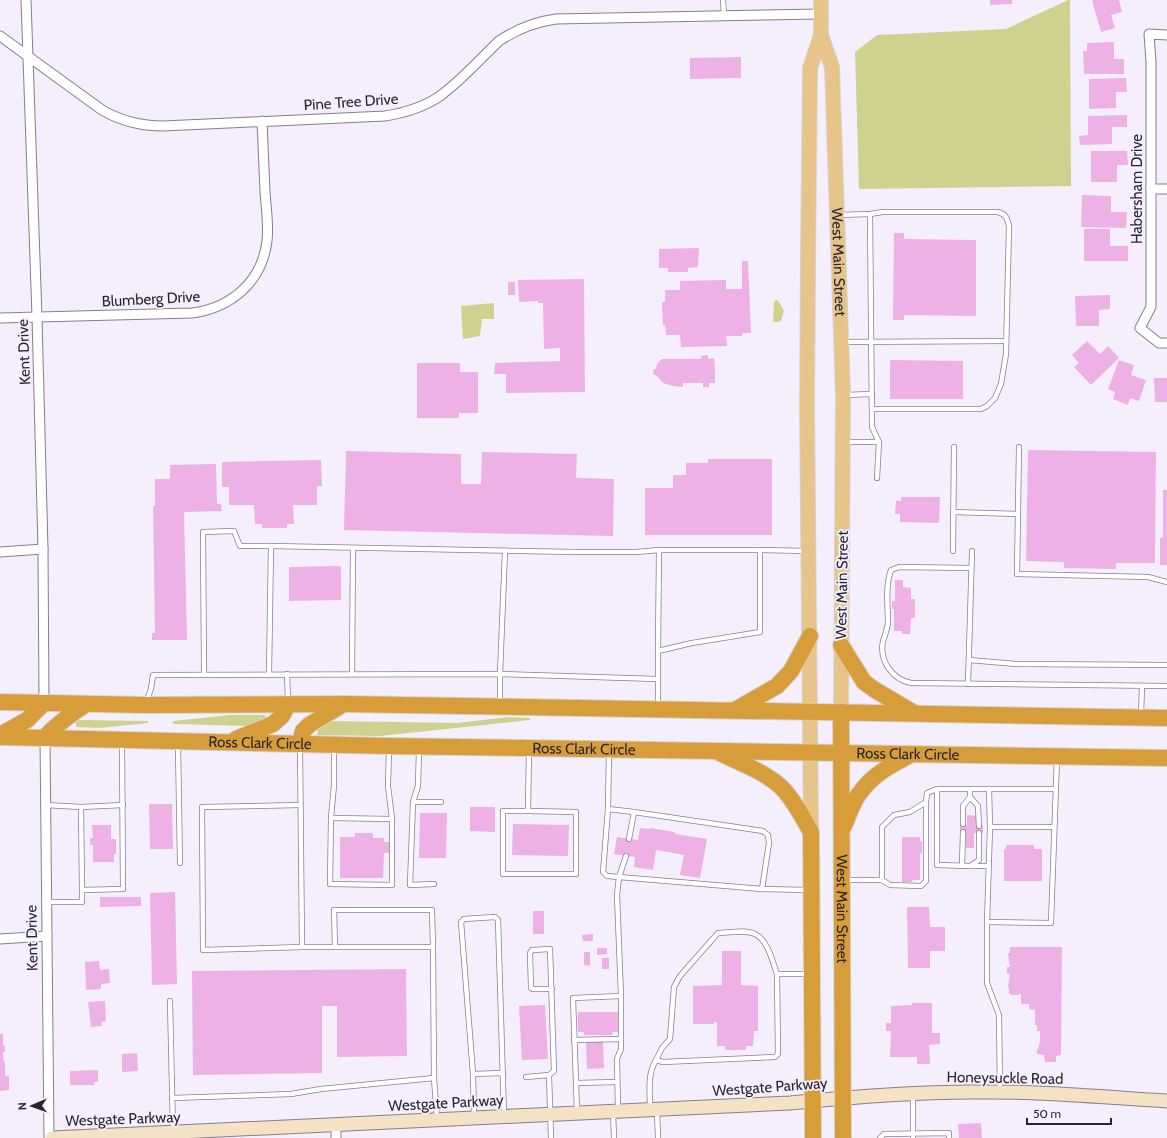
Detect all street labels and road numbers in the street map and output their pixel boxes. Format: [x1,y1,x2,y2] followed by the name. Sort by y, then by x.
[303,90,399,114] street label: Pine Tree Drive
[1128,134,1146,244] street label: Habersham Drive
[828,207,849,317] street label: West Main Street
[101,287,201,311] street label: Blumberg Drive
[14,318,34,385] street label: Kent Drive
[832,530,852,640] street label: West Main Street
[208,733,312,753] street label: Ross Clark Circle
[532,739,636,759] street label: Ross Clark Circle
[856,744,960,764] street label: Ross Clark Circle
[833,855,851,963] street label: West Main Street
[22,905,42,971] street label: Kent Drive
[946,1068,1064,1088] street label: Honeysuckle Road
[712,1074,829,1100] street label: Westgate Parkway
[388,1091,505,1115] street label: Westgate Parkway
[65,1108,181,1130] street label: Westgate Parkway

